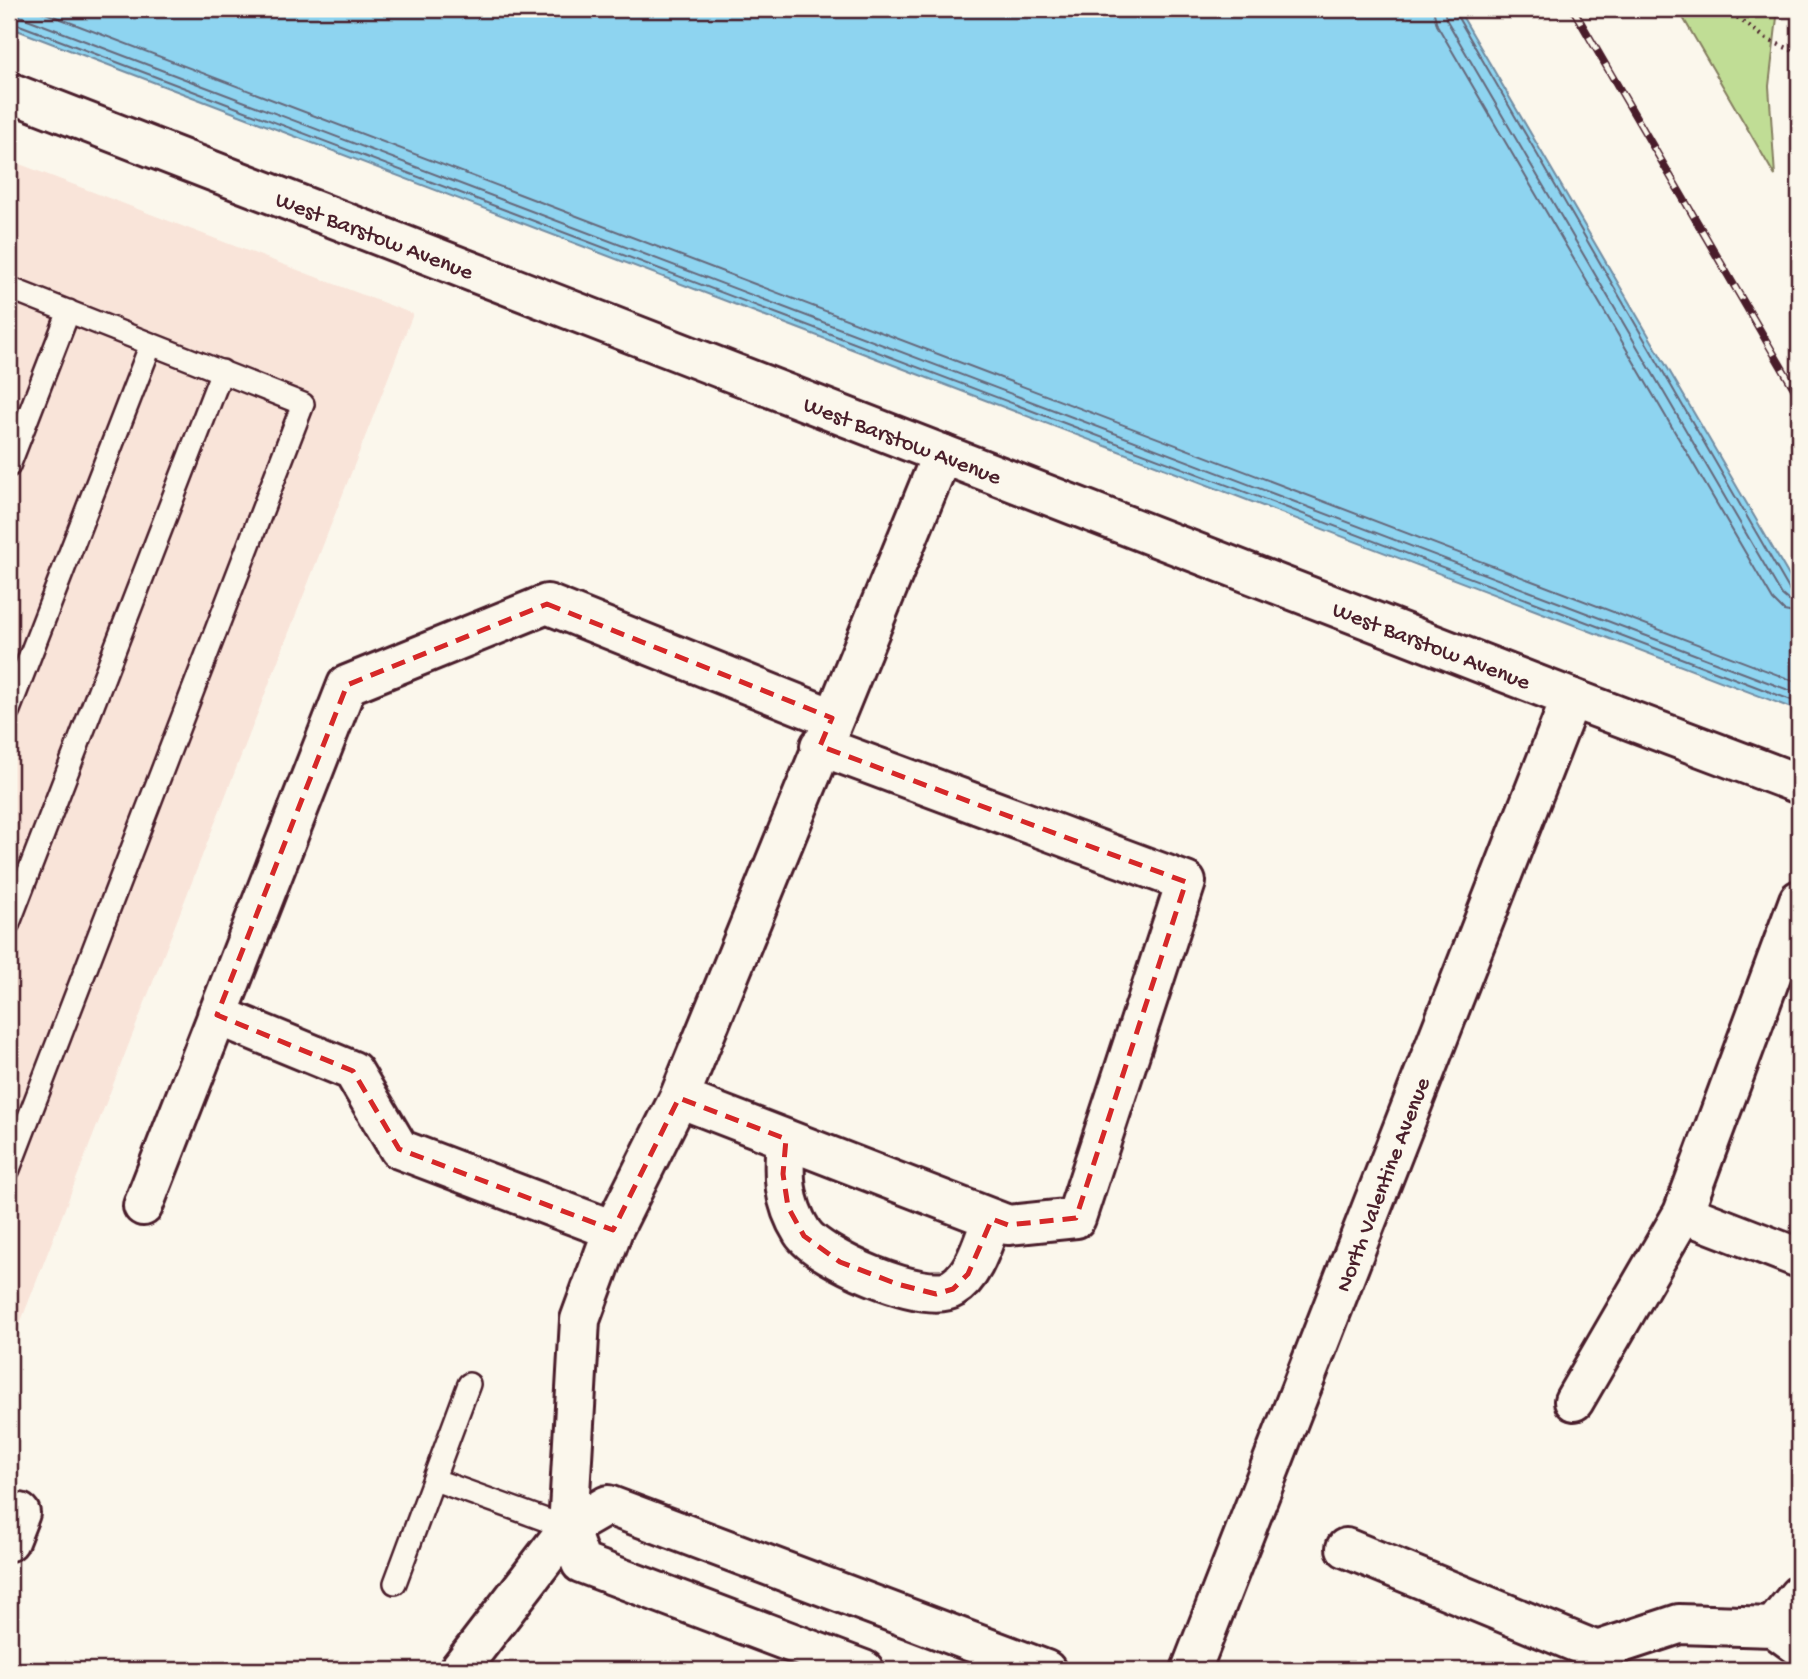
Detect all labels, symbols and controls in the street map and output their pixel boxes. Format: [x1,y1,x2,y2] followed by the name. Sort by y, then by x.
[271,187,477,288] street label: West Barstow Avenue
[799,392,1005,493] street label: West Barstow Avenue
[1328,597,1534,698] street label: West Barstow Avenue
[1331,1073,1438,1296] street label: North Valentine Avenue

